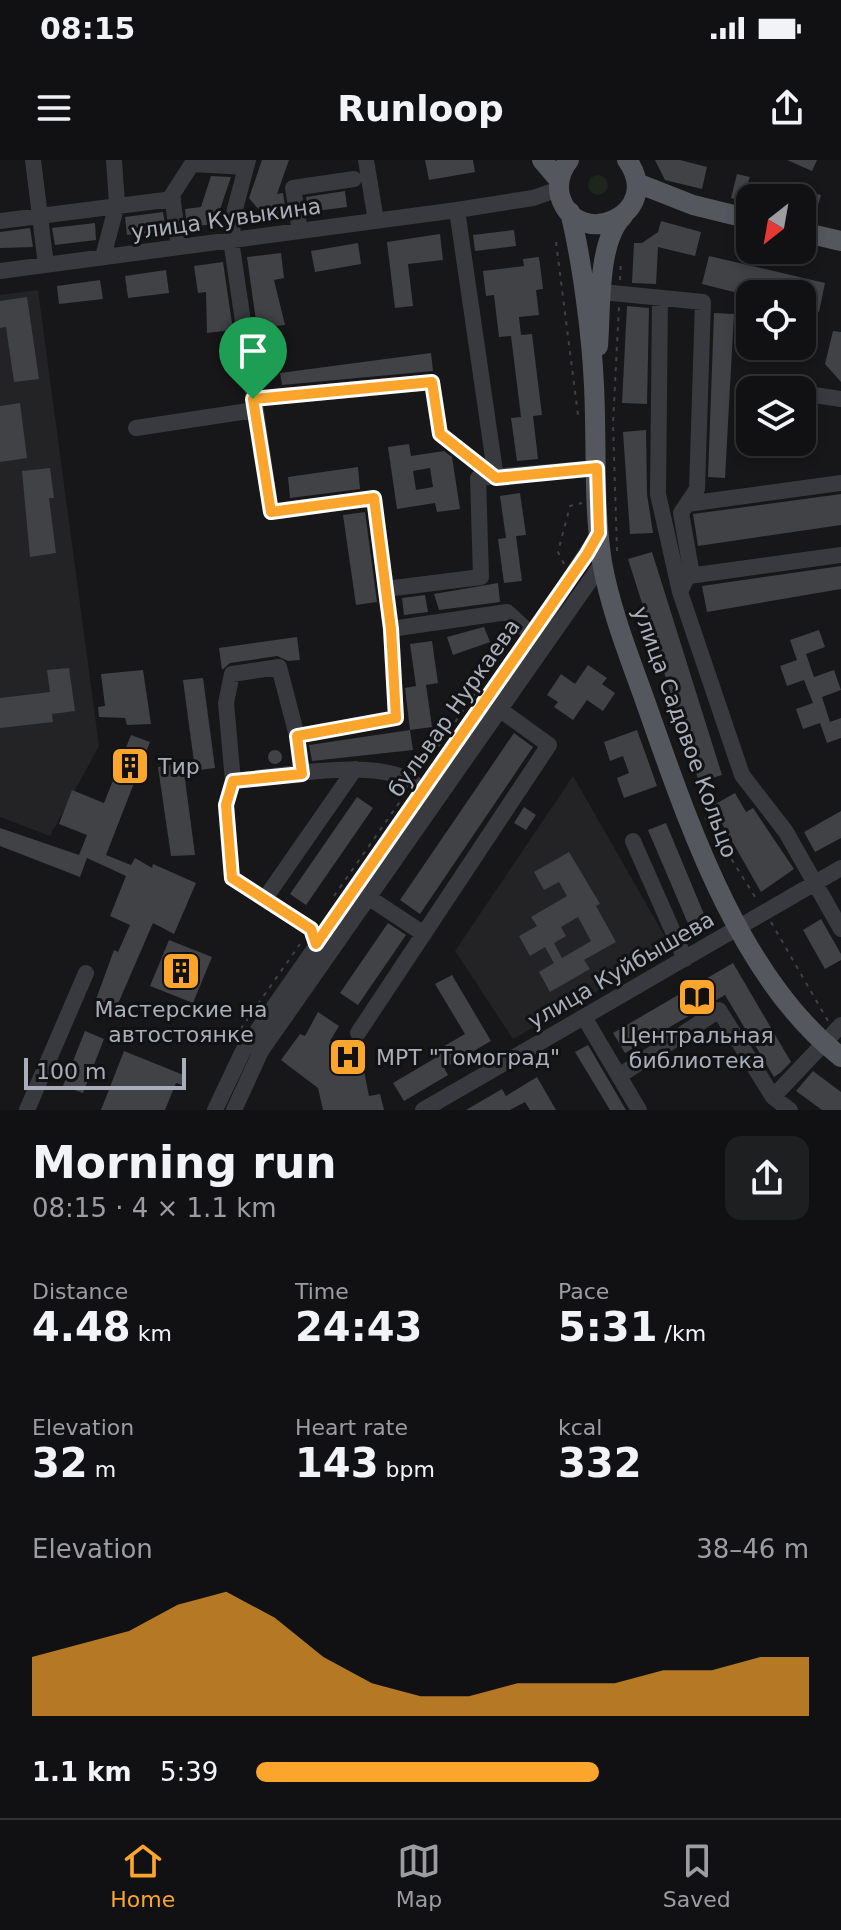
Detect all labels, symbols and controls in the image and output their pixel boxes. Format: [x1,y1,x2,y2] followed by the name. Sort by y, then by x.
[40,11,136,46] text: 08:15
[32,86,76,130] icon: menu
[765,86,809,130] icon: share
[337,88,504,129] text: Runloop
[736,184,816,264] north arrow
[736,184,816,456] map controls
[130,193,322,245] street label: улица Кувыкина
[736,280,816,360] button: locate
[219,317,287,399] pin
[231,329,275,373] icon: arrive
[736,376,816,456] button: layers
[628,603,742,861] street label: улица Садовое Кольцо
[383,614,525,802] street label: бульвар Нуркаева
[109,745,151,787] building icon: Тир
[157,754,200,779] place label: Тир
[523,906,719,1034] street label: улица Куйбышева
[160,950,202,992] building icon: Мастерские на автостоянке
[676,976,718,1018] library icon: Центральная библиотека
[95,997,267,1047] place label: Мастерские на автостоянке
[620,1023,774,1073] place label: Центральная библиотека
[327,1036,369,1078] hospital icon: МРТ "Томоград"
[376,1045,560,1070] place label: МРТ "Томоград"
[24,1054,186,1090] scale bar
[36,1059,106,1084] text: 100 m
[725,1136,809,1220] button: share
[32,1137,337,1188] text: Morning run
[32,1193,277,1223] text: 08:15 · 4 × 1.1 km
[32,1279,128,1304] text: Distance
[295,1279,349,1304] text: Time
[558,1279,609,1304] text: Pace
[32,1304,131,1350] text: 4.48
[295,1304,422,1350] text: 24:43
[558,1304,658,1350] text: 5:31
[131,1321,172,1346] text: km
[658,1321,706,1346] text: /km
[32,1415,134,1440] text: Elevation
[295,1415,408,1440] text: Heart rate
[558,1415,602,1440] text: kcal
[32,1440,88,1486] text: 32
[295,1440,379,1486] text: 143
[558,1440,642,1486] text: 332
[88,1457,116,1482] text: m
[379,1457,435,1482] text: bpm
[32,1534,153,1564] text: Elevation
[696,1534,809,1564] text: 38–46 m
[32,1757,132,1787] text: 1.1 km
[160,1757,218,1787] text: 5:39
[110,1839,175,1912] tab: Home
[396,1839,442,1912] tab: Map
[663,1839,731,1912] tab: Saved

